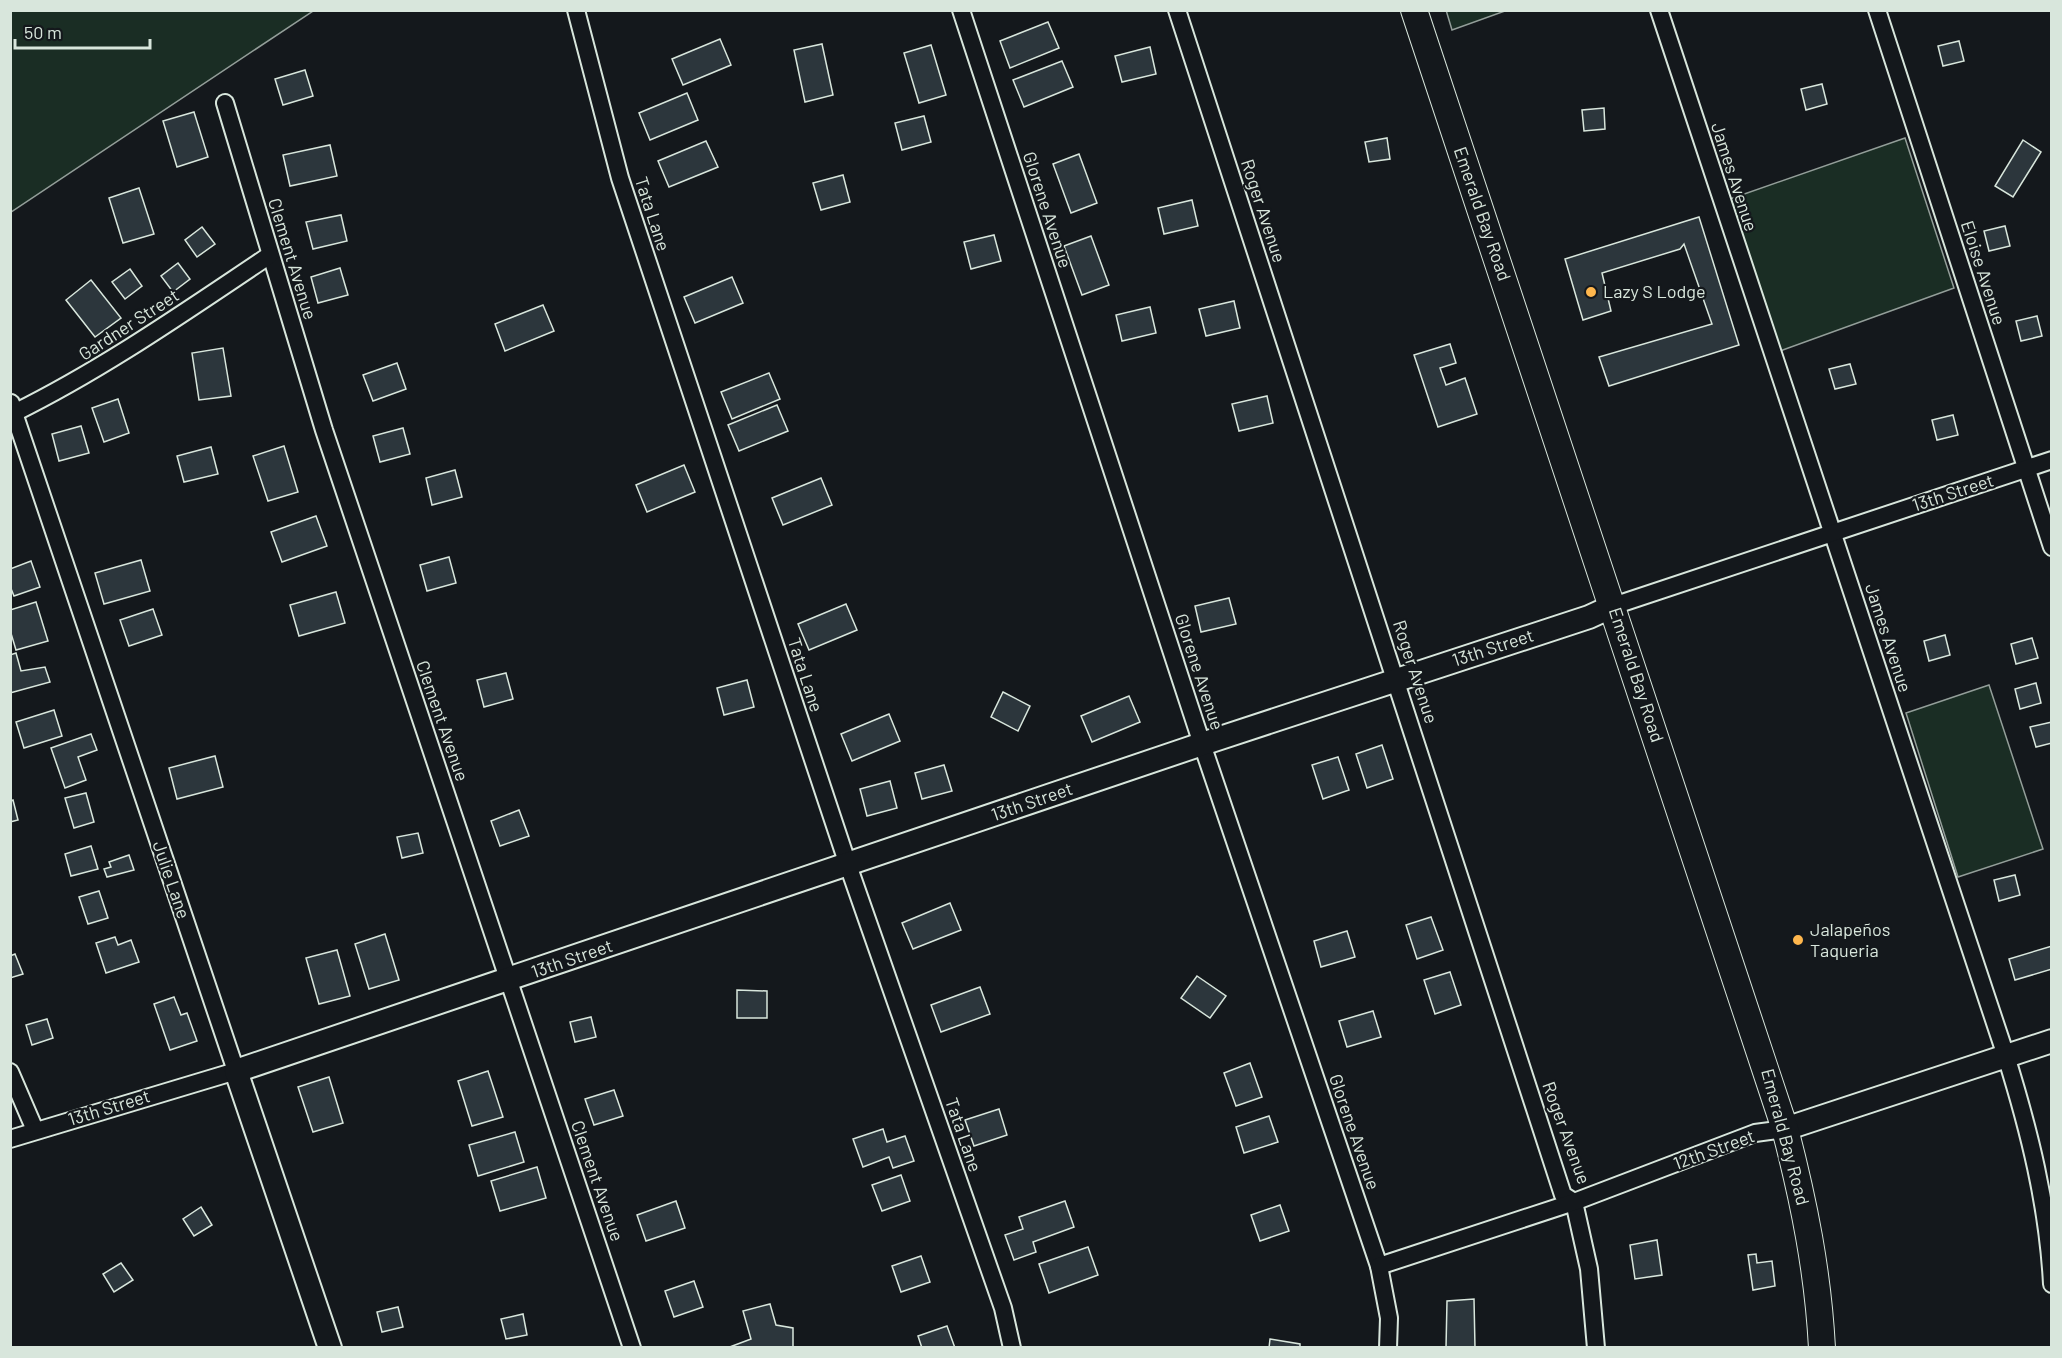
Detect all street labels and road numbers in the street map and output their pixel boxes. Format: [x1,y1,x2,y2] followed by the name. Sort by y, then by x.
[1707,119,1763,234] street label: James Avenue
[1450,144,1516,284] street label: Emerald Bay Road
[1019,149,1077,271] street label: Glorene Avenue
[1237,156,1291,265] street label: Roger Avenue
[631,174,675,254] street label: Tata Lane
[264,195,322,322] street label: Clement Avenue
[1957,218,2011,328] street label: Eloise Avenue
[74,284,183,365] street label: Gardner Street
[1909,469,1996,516] street label: 13th Street
[1861,580,1917,695] street label: James Avenue
[1605,604,1669,745] street label: Emerald Bay Road
[1171,611,1229,733] street label: Glorene Avenue
[1389,617,1443,726] street label: Roger Avenue
[1449,624,1536,671] street label: 13th Street
[784,635,828,715] street label: Tata Lane
[412,657,474,784] street label: Clement Avenue
[988,777,1075,825] street label: 13th Street
[148,838,195,921] street label: Julie Lane
[528,934,615,982] street label: 13th Street
[1757,1066,1815,1207] street label: Emerald Bay Road
[1325,1071,1385,1192] street label: Glorene Avenue
[1538,1078,1596,1187] street label: Roger Avenue
[65,1084,152,1130] street label: 13th Street
[941,1095,987,1175] street label: Tata Lane
[567,1117,629,1244] street label: Clement Avenue
[1670,1124,1757,1174] street label: 12th Street

